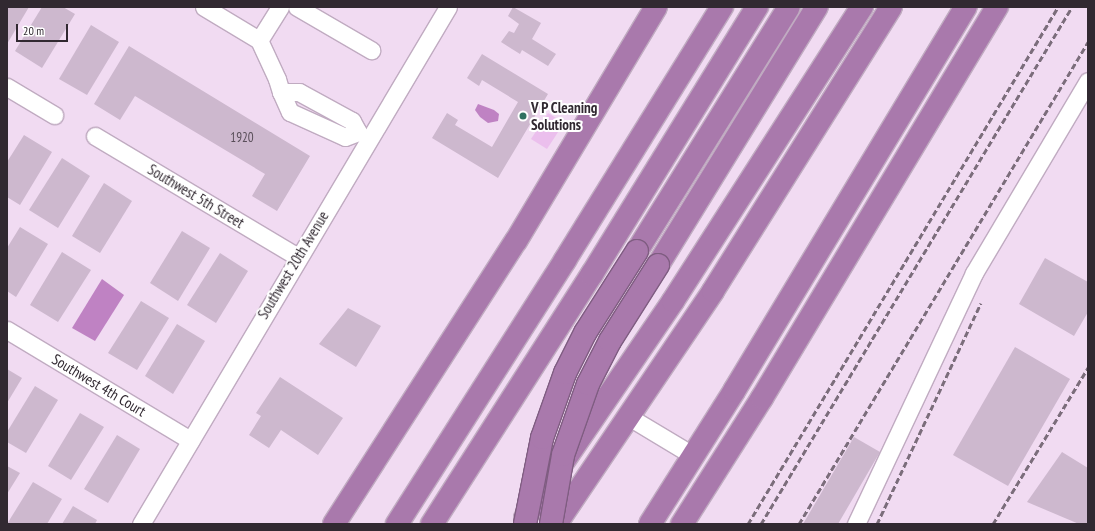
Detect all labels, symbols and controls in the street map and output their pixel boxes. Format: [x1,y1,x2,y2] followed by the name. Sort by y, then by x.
[18,16,70,42] scale bar
[23,23,44,38] text: 20 m
[531,98,598,133] place label: V P Cleaning Solutions
[518,111,528,121] marker: V P Cleaning Solutions
[230,130,254,146] house number: 1920
[145,160,247,232] street label: Southwest 5th Street
[254,208,332,322] street label: Southwest 20th Avenue
[49,350,149,420] street label: Southwest 4th Court

